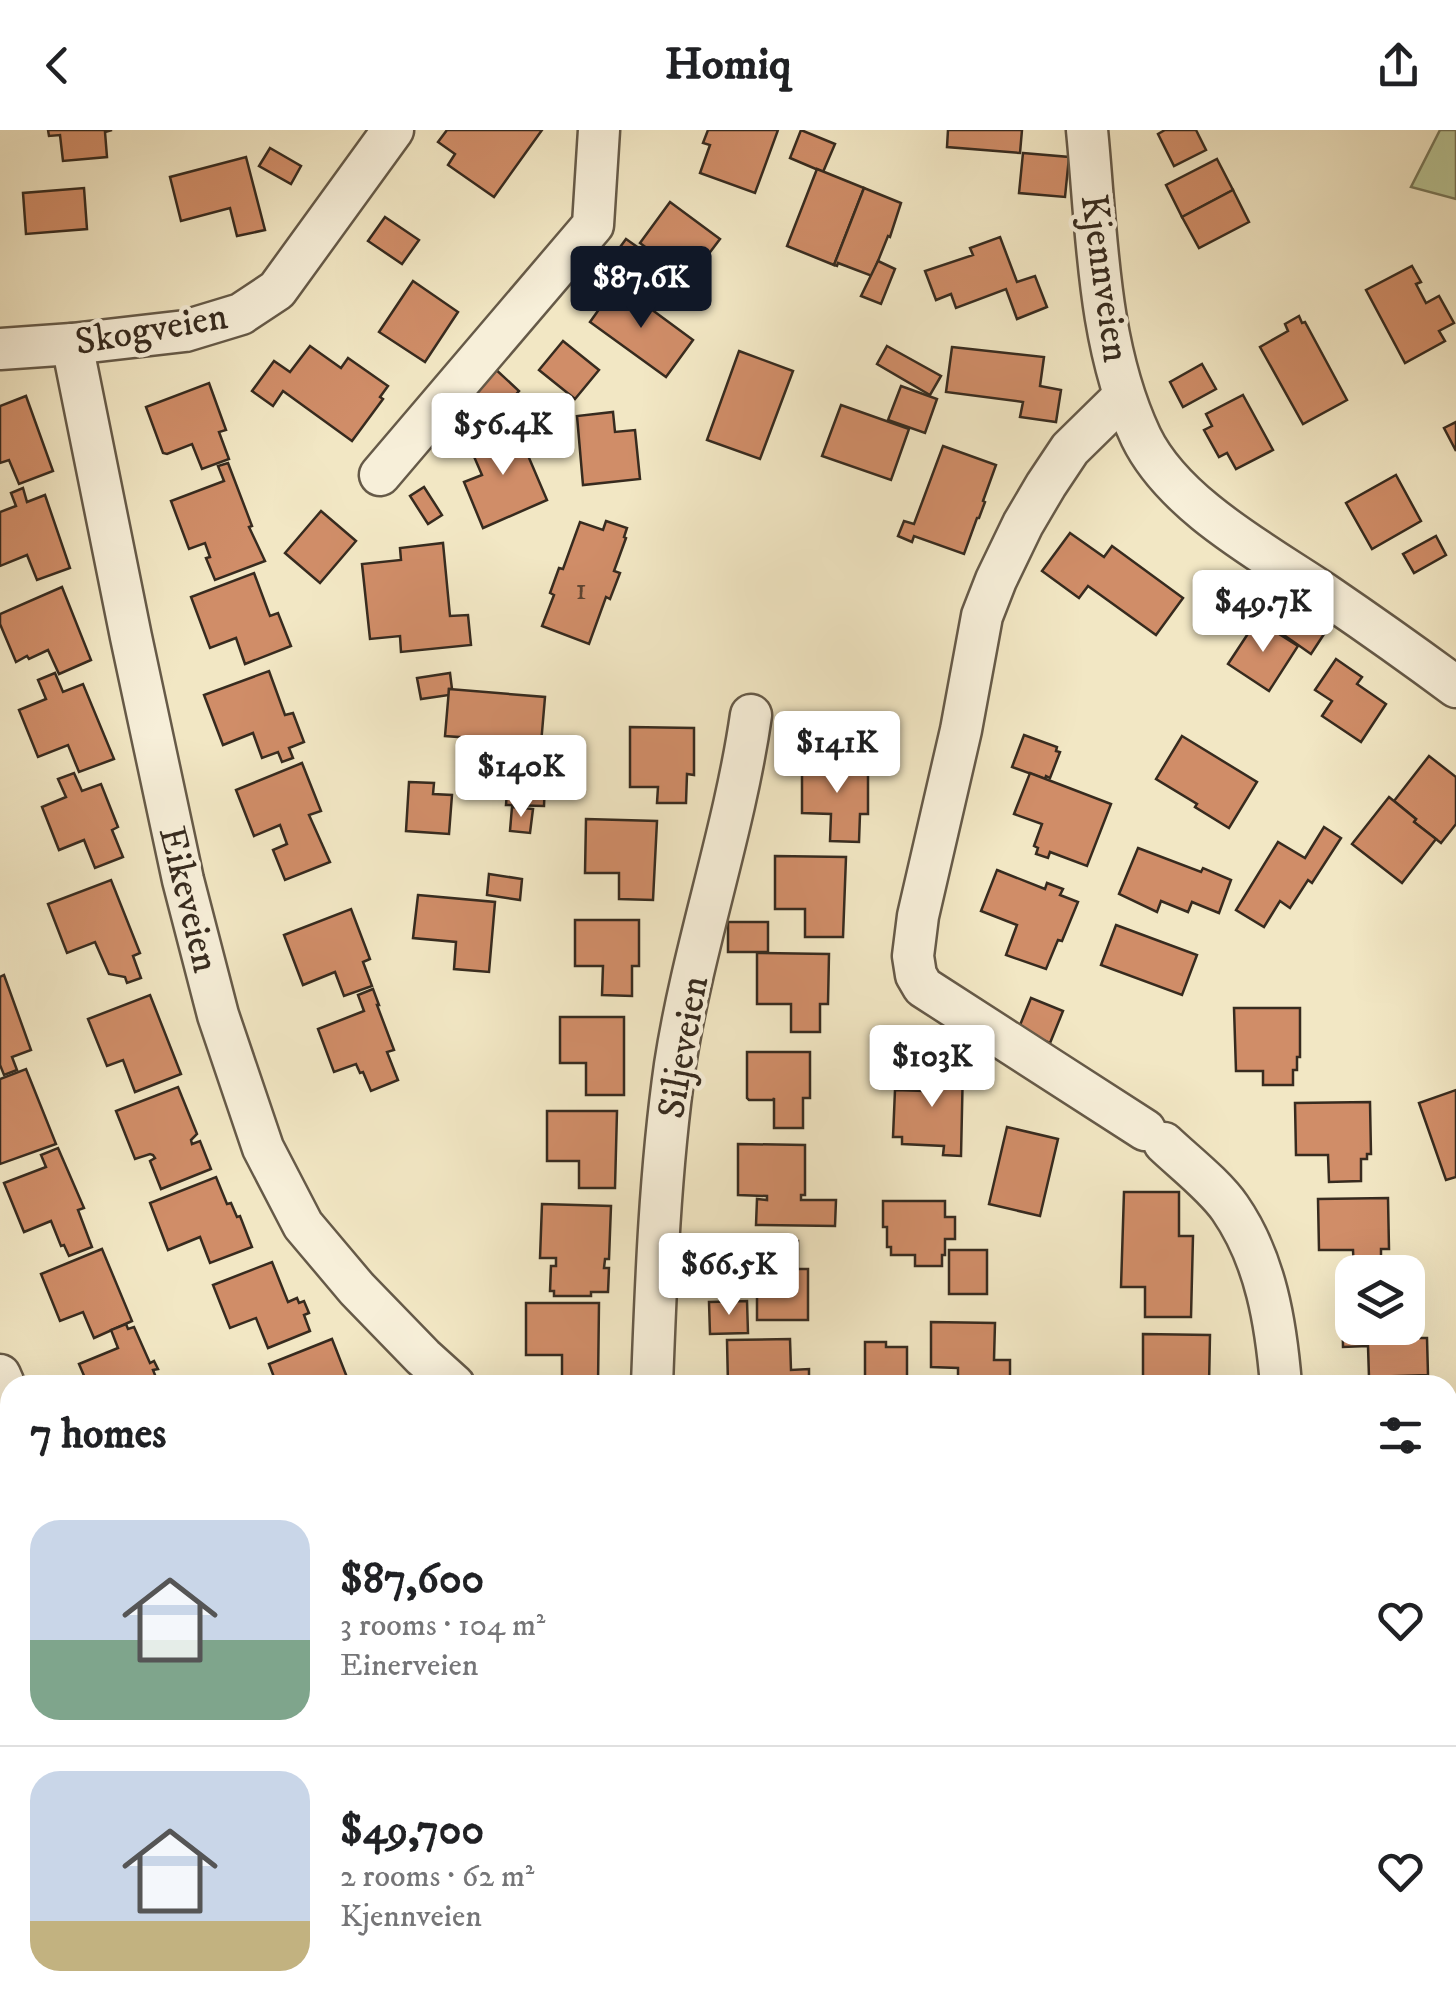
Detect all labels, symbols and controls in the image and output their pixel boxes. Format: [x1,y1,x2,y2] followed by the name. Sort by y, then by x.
[665,37,791,93] text: Homiq
[30,38,85,93] icon: back
[1371,38,1426,93] icon: share
[1069,191,1140,365] street label: Kjennveien
[560,246,722,331] pin: $87.6K
[593,258,689,298] text: $87.6K
[71,293,232,367] street label: Skogveien
[422,393,584,478] pin: $56.4K
[454,405,552,445] text: $56.4K
[575,570,587,610] house number: 1
[1182,570,1344,655] pin: $49.7K
[1215,582,1311,622] text: $49.7K
[767,711,907,796] pin: $141K
[796,723,878,763] text: $141K
[451,735,591,820] pin: $140K
[477,747,565,787] text: $140K
[147,822,229,978] street label: Eikeveien
[648,972,720,1122] street label: Siljeveien
[862,1025,1002,1110] pin: $103K
[892,1037,972,1077] text: $103K
[648,1233,810,1318] pin: $66.5K
[681,1245,777,1285] text: $66.5K
[1335,1255,1425,1345] map controls
[1335,1255,1425,1345] button: layers
[1373,1408,1428,1463] icon: filters
[30,1409,166,1461] text: 7 homes
[340,1554,484,1606] text: $87,600
[110,1560,230,1680] icon: home
[1373,1593,1428,1648] icon: heart
[340,1606,545,1646] text: 3 rooms · 104 m²
[340,1646,479,1686] text: Einerveien
[340,1805,484,1857] text: $49,700
[110,1811,230,1931] icon: home
[1373,1844,1428,1899] icon: heart
[340,1857,534,1897] text: 2 rooms · 62 m²
[340,1897,482,1937] text: Kjennveien

